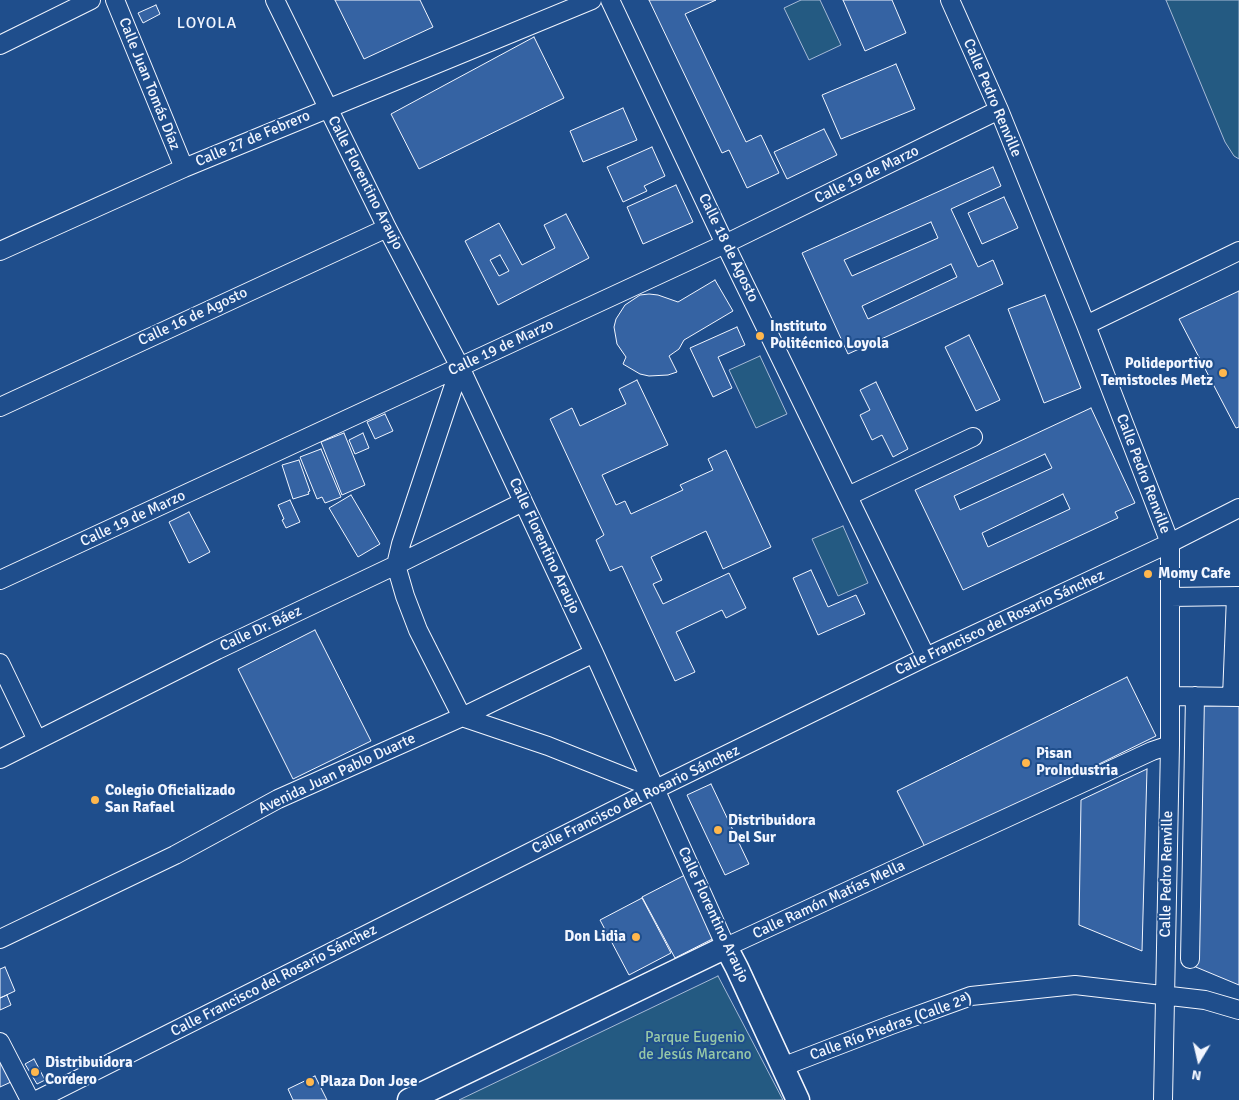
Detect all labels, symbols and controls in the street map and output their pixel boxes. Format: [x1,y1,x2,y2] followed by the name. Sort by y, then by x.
[176,14,238,34] district label: LOYOLA
[114,15,184,153] street label: Calle Juan Tomás Díaz
[959,36,1025,160] street label: Calle Pedro Renville
[193,107,313,171] street label: Calle 27 de Febrero
[323,113,407,253] street label: Calle Florentino Araujo
[812,142,922,208] street label: Calle 19 de Marzo
[694,191,762,305] street label: Calle 18 de Agosto
[136,284,250,350] street label: Calle 16 de Agosto
[446,316,556,380] street label: Calle 19 de Marzo
[770,318,889,353] place label: Instituto Politécnico Loyola
[754,330,766,342] marker: Instituto Politécnico Loyola
[1101,355,1213,390] place label: Polideportivo Temistocles Metz
[1217,367,1229,379] marker: Polideportivo Temistocles Metz
[1112,412,1174,536] street label: Calle Pedro Renville
[505,475,583,617] street label: Calle Florentino Araujo
[78,487,188,551] street label: Calle 19 de Marzo
[1158,565,1231,583] place label: Momy Cafe
[892,566,1108,680] street label: Calle Francisco del Rosario Sánchez
[1142,568,1154,580] marker: Momy Cafe
[217,602,305,656] street label: Calle Dr. Báez
[256,730,418,818] street label: Avenida Juan Pablo Duarte
[529,742,743,858] street label: Calle Francisco del Rosario Sánchez
[1036,745,1118,780] place label: Pisan ProIndustria
[1020,757,1032,769] marker: Pisan ProIndustria
[105,782,235,817] place label: Colegio Oficializado San Rafael
[89,794,101,806] marker: Colegio Oficializado San Rafael
[1157,810,1177,938] street label: Calle Pedro Renville
[728,812,816,847] place label: Distribuidora Del Sur
[712,824,724,836] marker: Distribuidora Del Sur
[674,844,752,986] street label: Calle Florentino Araujo
[750,857,908,943] street label: Calle Ramón Matías Mella
[168,921,380,1041] street label: Calle Francisco del Rosario Sánchez
[564,928,626,946] place label: Don Lidia
[630,931,642,943] marker: Don Lidia
[807,989,975,1065] street label: Calle Río Piedras (Calle 2ª)
[638,1029,752,1064] park label: Parque Eugenio de Jesús Marcano
[1174,1035,1224,1085] north arrow
[45,1054,133,1089] place label: Distribuidora Cordero
[29,1066,41,1078] marker: Distribuidora Cordero
[1190,1066,1203,1084] text: N
[320,1073,417,1091] place label: Plaza Don Jose
[304,1076,316,1088] marker: Plaza Don Jose

